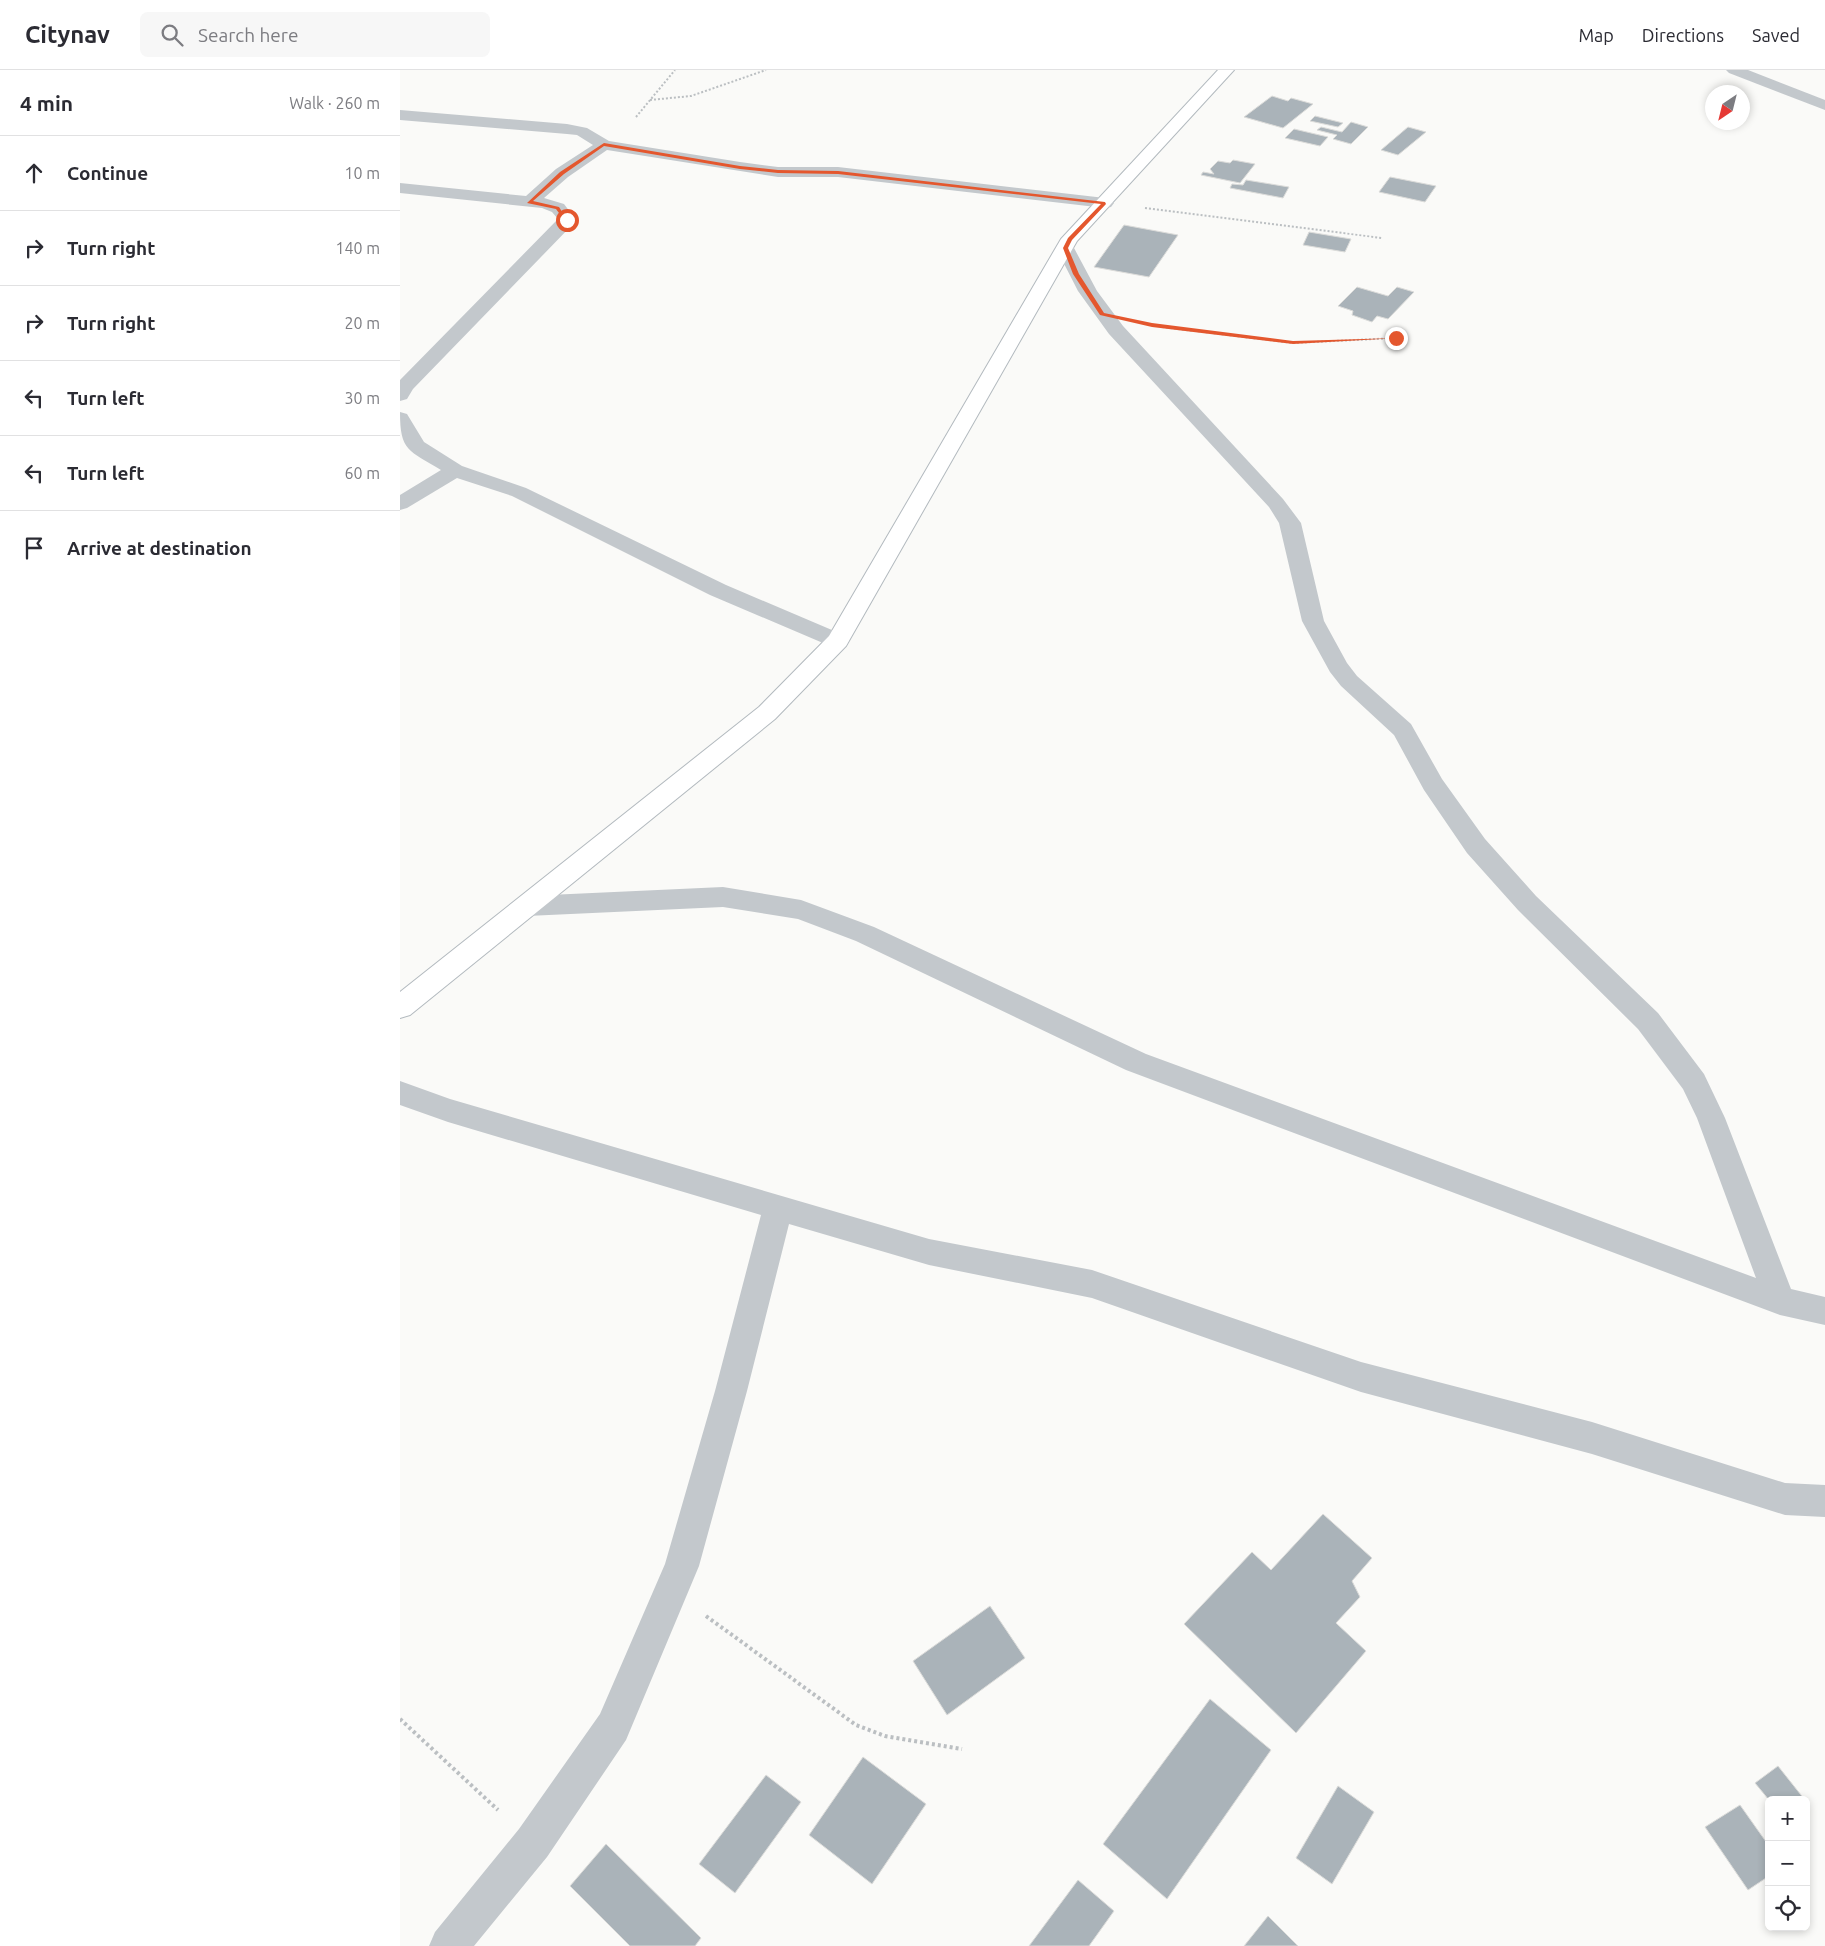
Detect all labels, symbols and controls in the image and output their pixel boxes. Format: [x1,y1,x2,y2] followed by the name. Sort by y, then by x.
[140,12,490,57] search box
[25,21,110,48] text: Citynav
[158,21,186,49] icon: search
[198,24,298,46] text: Search here
[1578,25,1614,45] text: Map
[1642,25,1724,45] text: Directions
[1752,25,1800,45] text: Saved
[1705,85,1750,130] north arrow
[20,91,73,115] text: 4 min
[289,94,380,112] text: Walk · 260 m
[20,159,48,187] icon: ahead
[67,162,148,184] text: Continue
[344,164,380,182] text: 10 m
[556,209,579,232] route start
[20,234,48,262] icon: right
[67,237,155,259] text: Turn right
[335,239,380,257] text: 140 m
[20,309,48,337] icon: right
[67,312,155,334] text: Turn right
[344,314,380,332] text: 20 m
[1385,327,1408,350] route end
[20,384,48,412] icon: left
[67,387,145,409] text: Turn left
[344,389,380,407] text: 30 m
[20,459,48,487] icon: left
[67,462,145,484] text: Turn left
[344,464,380,482] text: 60 m
[20,534,48,562] icon: arrive
[67,537,252,559] text: Arrive at destination
[1765,1796,1810,1931] map controls
[1765,1796,1810,1841] button: +
[1765,1841,1810,1886] button: −
[1765,1886,1810,1931] button: locate

